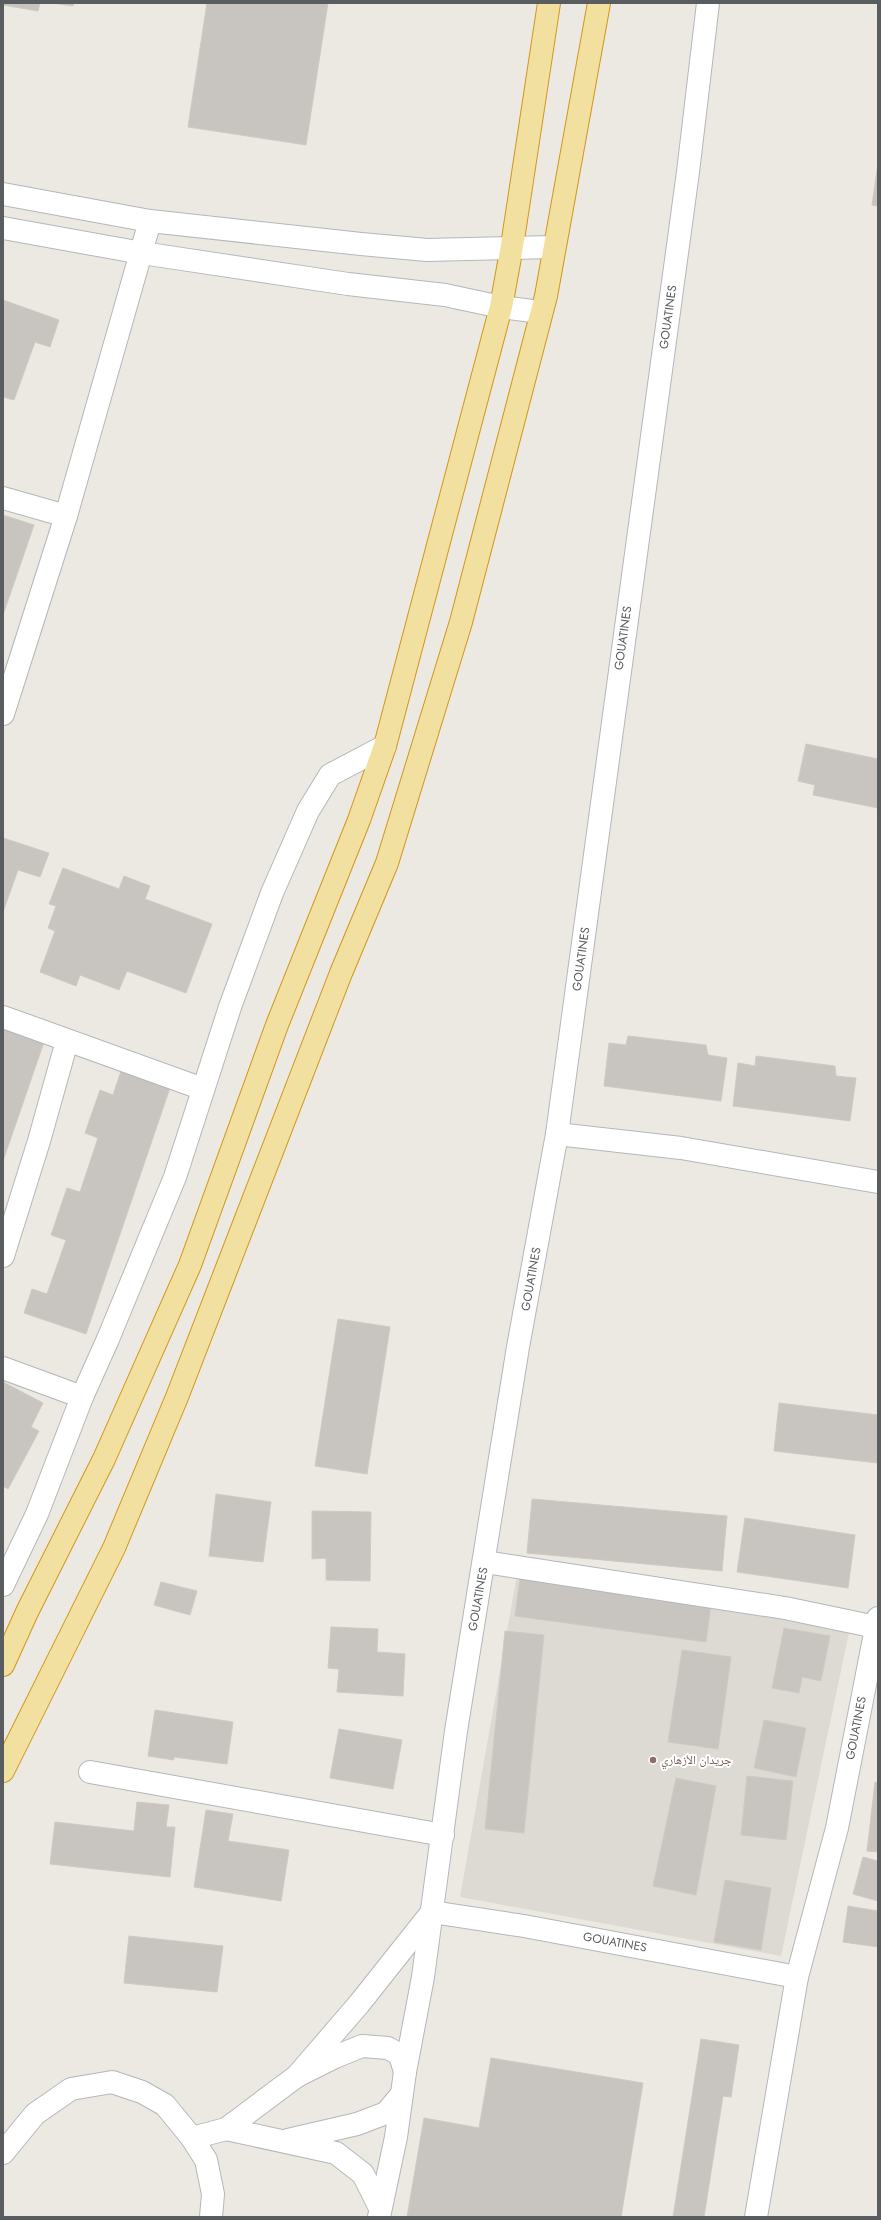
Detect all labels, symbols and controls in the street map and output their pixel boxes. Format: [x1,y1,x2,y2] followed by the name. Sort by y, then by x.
[655,283,681,350] street label: GOUATINES
[610,604,636,671] street label: GOUATINES
[568,925,594,992] street label: GOUATINES
[517,1245,546,1312] street label: GOUATINES
[464,1565,493,1632] street label: GOUATINES
[841,1694,871,1761] street label: GOUATINES
[661,1751,732,1770] place label: جريدان الأزهاري
[648,1755,658,1765] marker: جريدان الأزهاري
[582,1928,649,1957] street label: GOUATINES

